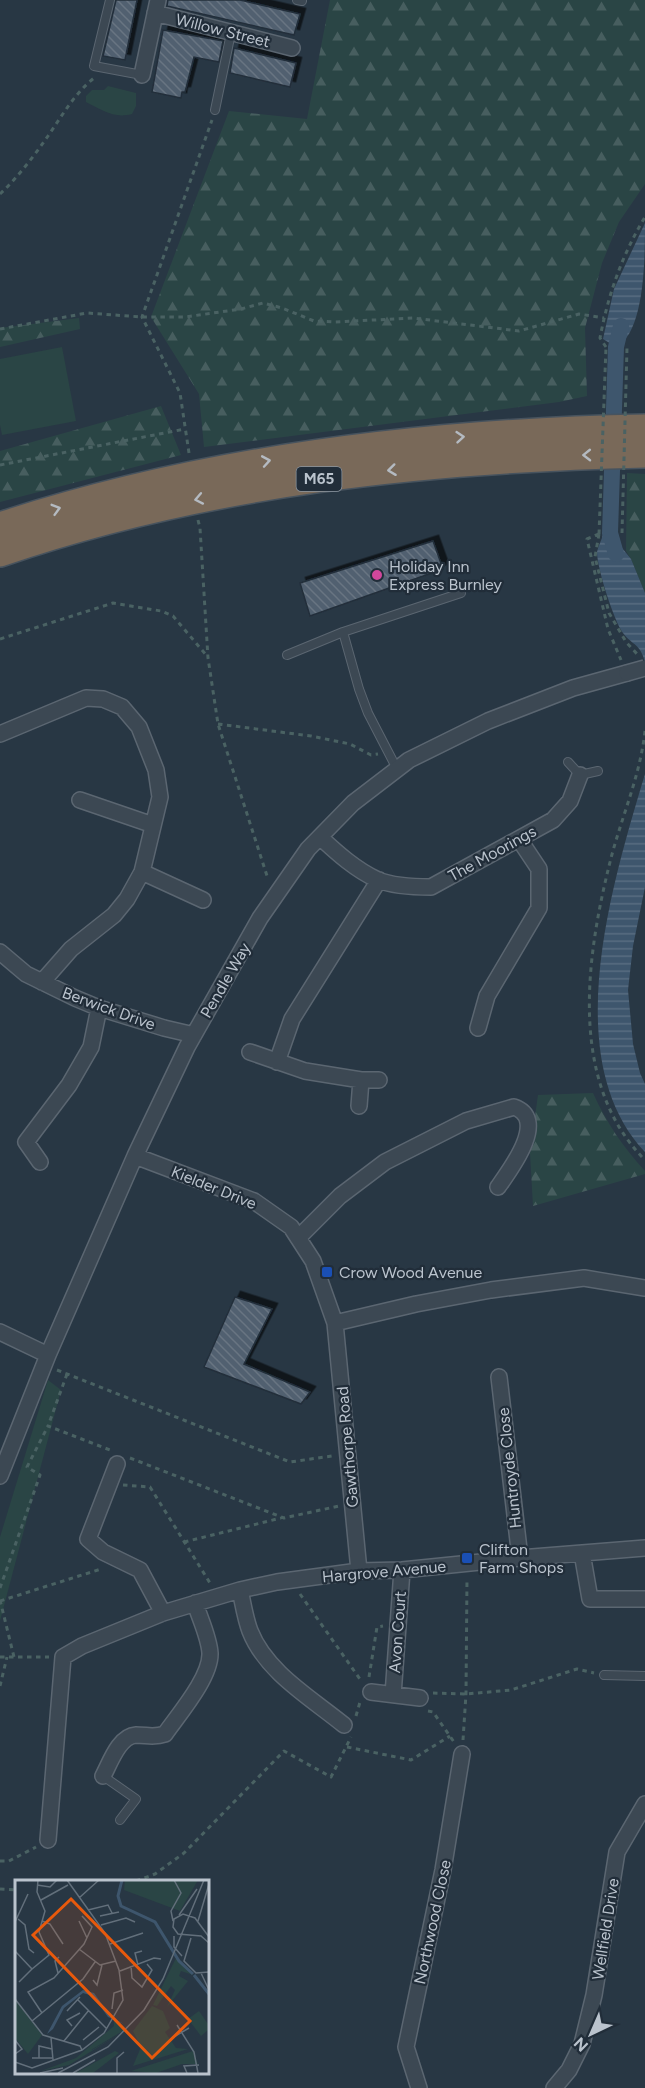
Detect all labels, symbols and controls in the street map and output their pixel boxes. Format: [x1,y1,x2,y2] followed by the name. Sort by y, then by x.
[174,10,272,51] street label: Willow Street
[455,431,464,444] one-way arrow
[582,449,591,462] one-way arrow
[261,455,271,468] one-way arrow
[388,463,397,476] one-way arrow
[296,467,342,491] road number: M65
[195,492,205,505] one-way arrow
[50,504,61,516] one-way arrow
[389,557,503,594] place label: Holiday Inn Express Burnley
[370,568,384,582] marker: Holiday Inn Express Burnley
[445,822,539,885] street label: The Moorings
[196,939,255,1021] street label: Pendle Way
[60,983,158,1034] street label: Berwick Drive
[168,1162,259,1213] street label: Kielder Drive
[339,1263,482,1282] place label: Crow Wood Avenue
[320,1265,334,1279] marker: Crow Wood Avenue
[333,1386,362,1508] street label: Gawthorpe Road
[494,1406,525,1529] street label: Huntroyde Close
[479,1540,564,1577] place label: Clifton Farm Shops
[460,1551,474,1565] marker: Clifton Farm Shops
[321,1557,447,1586] street label: Hargrove Avenue
[385,1590,410,1674] street label: Avon Court
[410,1858,455,1986] street label: Northwood Close
[588,1877,623,1981] street label: Wellfield Drive
[15,1880,208,2073] inset map
[561,2004,621,2064] north arrow
[570,2033,592,2056] text: N

